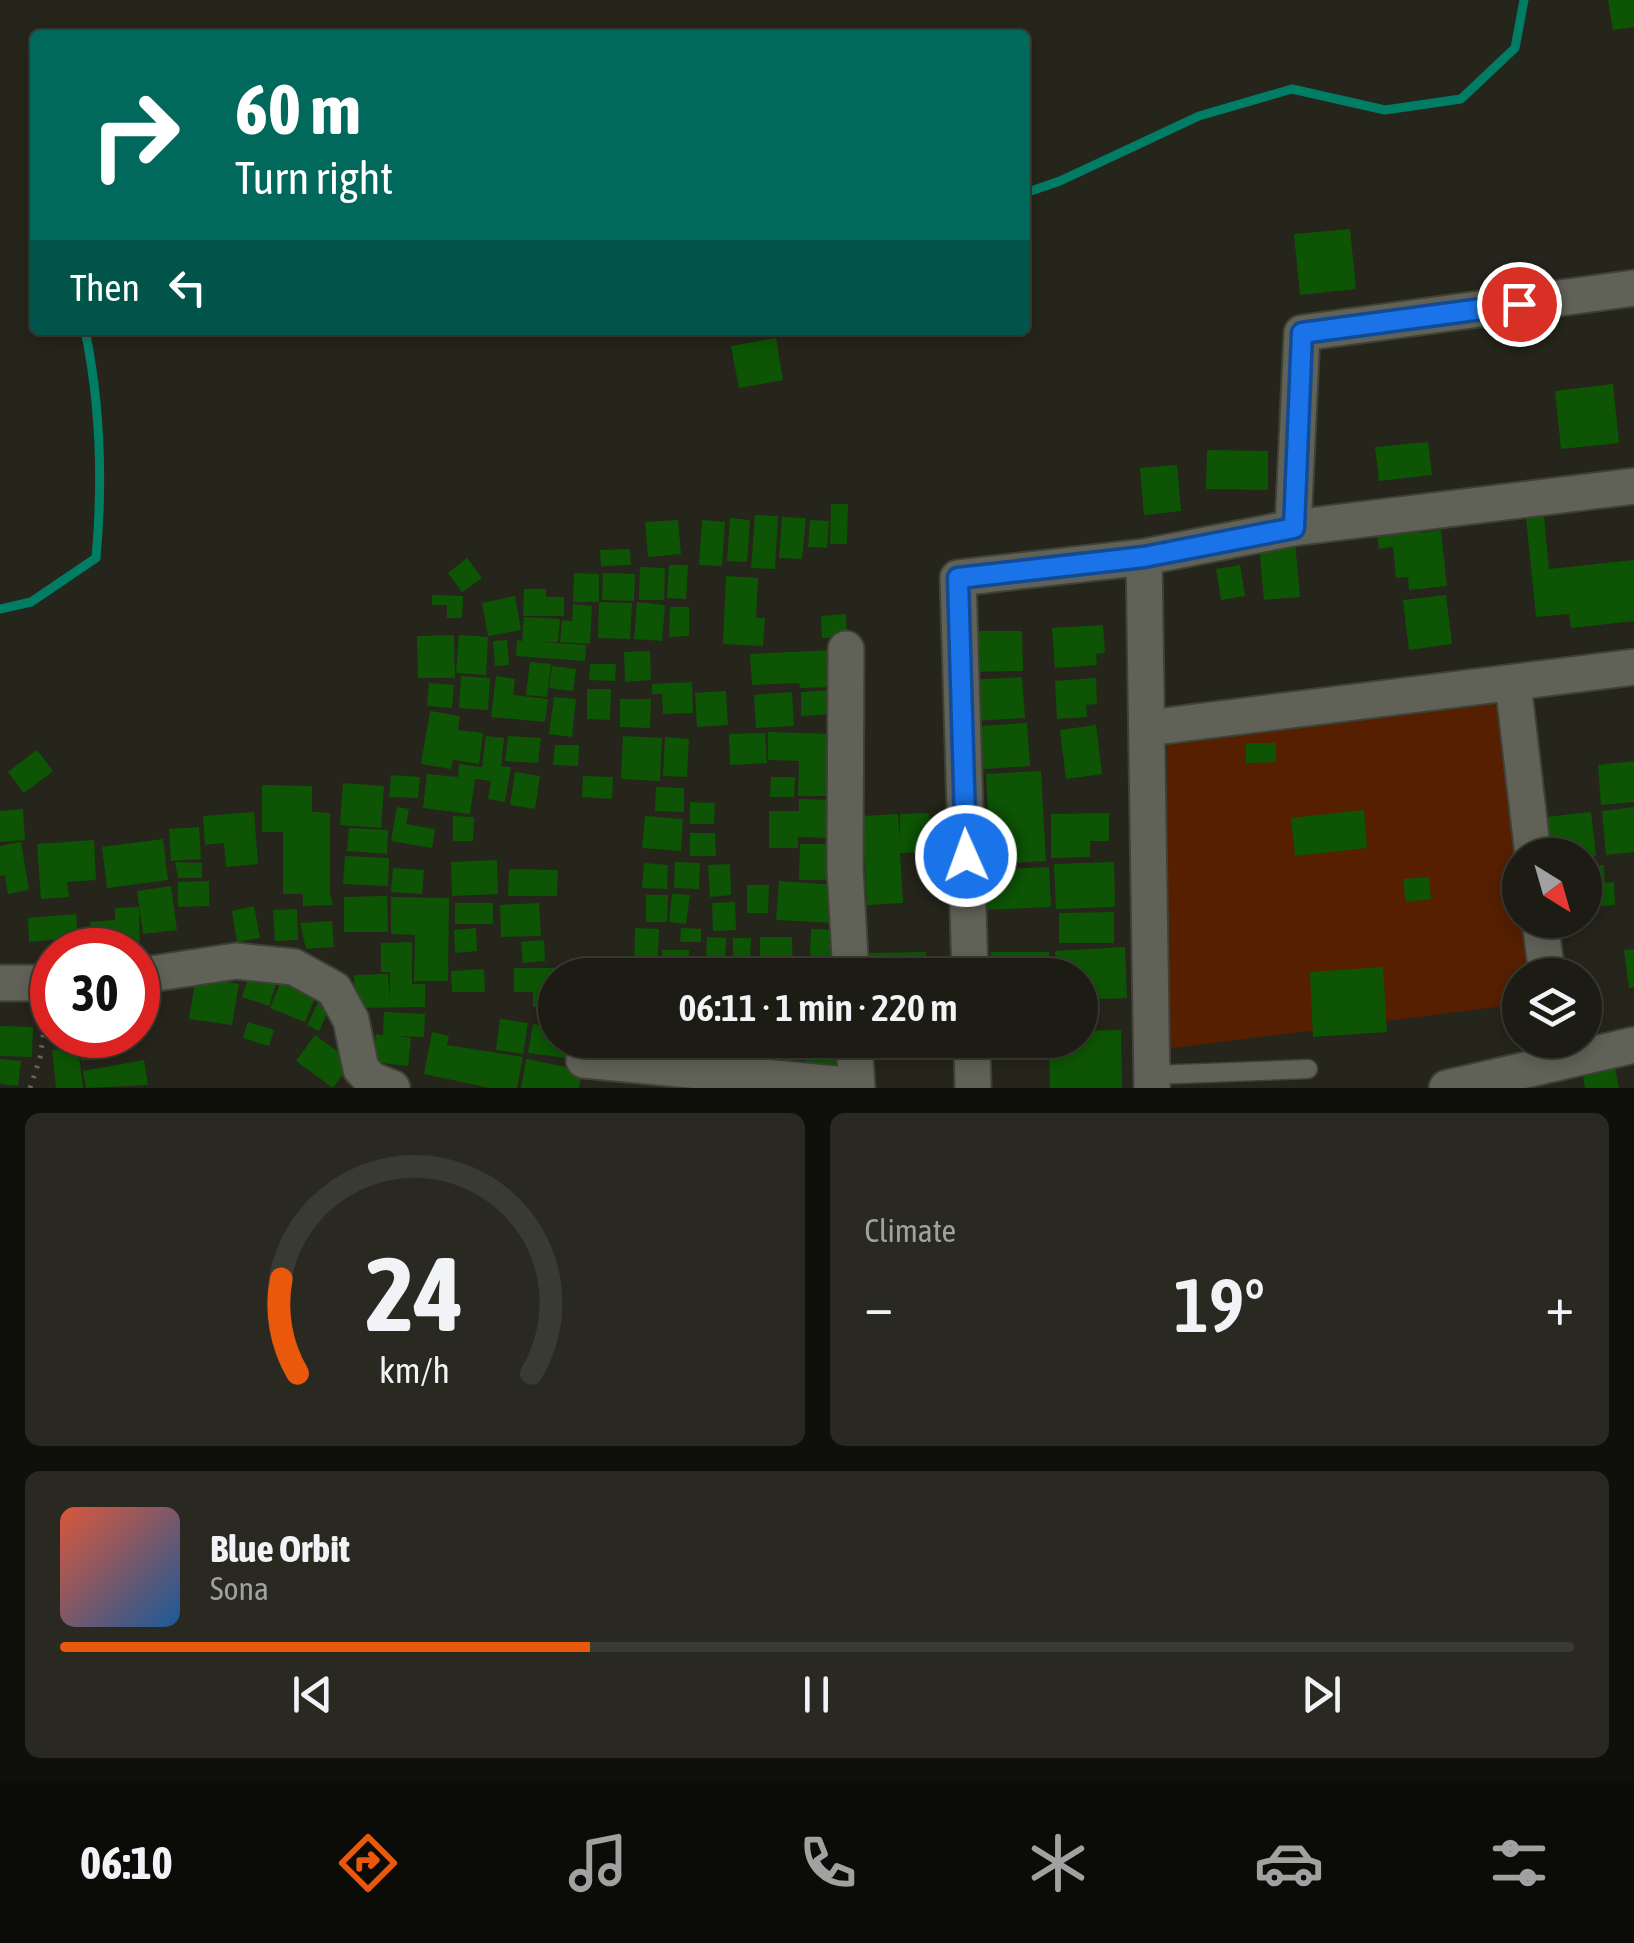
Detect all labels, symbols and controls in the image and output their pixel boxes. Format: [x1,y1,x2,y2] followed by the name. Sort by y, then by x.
[235,69,361,149] text: 60 m
[70,70,200,200] icon: right
[235,152,393,204] text: Turn right
[160,260,215,315] icon: left
[1477,262,1562,347] pin
[70,266,140,309] text: Then
[1492,277,1547,332] icon: arrive
[914,804,1018,908] position arrow
[1502,838,1602,938] north arrow
[1502,838,1602,1058] map controls
[30,928,160,1058] speed limit sign: 30
[1502,958,1602,1058] button: layers
[678,986,958,1029] text: 06:11 · 1 min · 220 m
[865,1212,956,1249] text: Climate
[366,1234,464,1353] text: 24
[1174,1262,1265,1348] text: 19°
[865,1274,893,1337] text: −
[1545,1274,1574,1337] text: +
[379,1350,450,1391] text: km/h
[210,1527,350,1570] text: Blue Orbit
[210,1570,269,1607] text: Sona
[285,1667,340,1722] icon: previous
[789,1667,844,1722] icon: pause
[1294,1667,1349,1722] icon: next
[333,1828,403,1898] icon: directions
[563,1828,633,1898] icon: music
[793,1828,863,1898] icon: phone
[1023,1828,1093,1898] icon: climate
[1254,1828,1324,1898] icon: car
[1484,1828,1554,1898] icon: filters
[80,1837,173,1889] text: 06:10

